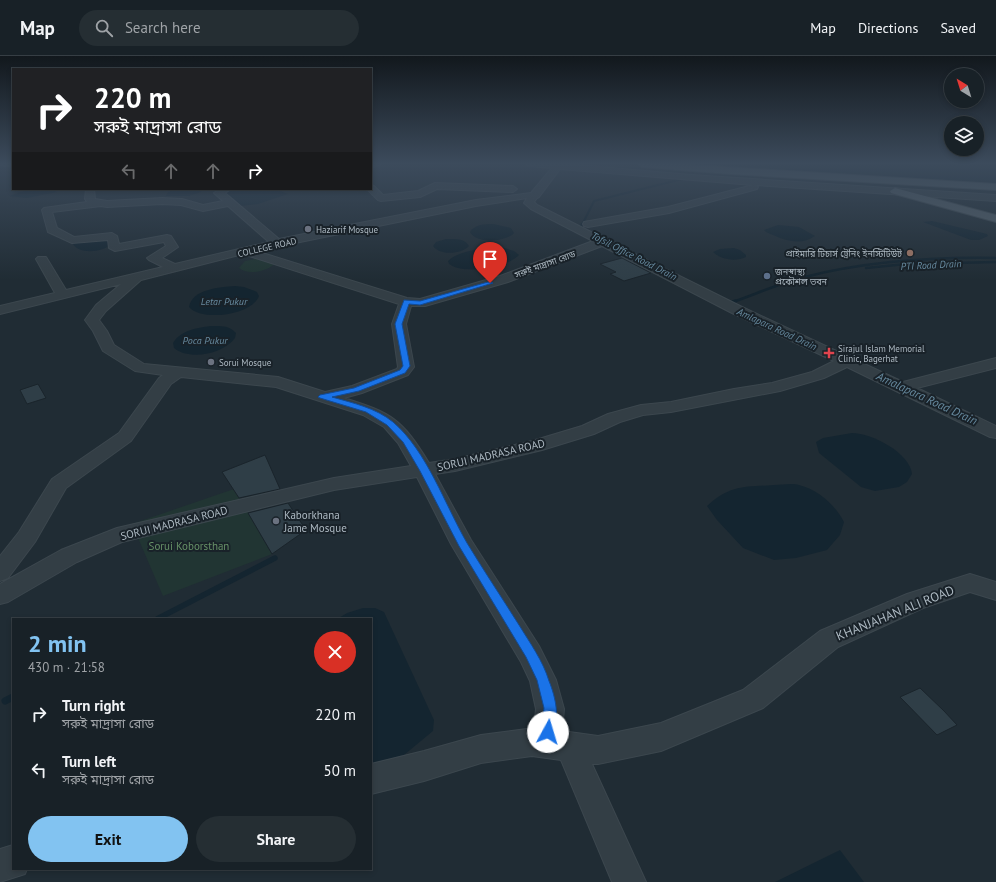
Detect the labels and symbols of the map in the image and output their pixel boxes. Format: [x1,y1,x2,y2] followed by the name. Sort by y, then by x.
[944,68,984,108] north arrow
[303,224,313,234] marker: Haziarif Mosque
[316,224,379,235] place label: Haziarif Mosque
[589,229,679,283] water label: Tofsil Office Road Drain
[237,235,298,259] street label: COLLEGE ROAD
[473,242,507,283] pin
[512,248,577,280] street label: সরুই মাদ্রাসা রোড
[786,248,903,259] place label: প্রাইমারি টিচার্স ট্রেনিং ইনস্টিটিউট
[905,248,915,258] marker: প্রাইমারি টিচার্স ট্রেনিং ইনস্টিটিউট
[900,257,962,273] water label: PTI Road Drain
[774,266,828,287] place label: জনস্বাস্থ্য প্রকৌশল ভবন
[762,271,772,281] marker: জনস্বাস্থ্য প্রকৌশল ভবন
[201,295,248,308] water label: Letar Pukur
[734,304,819,353] water label: Amlapara Road Drain
[182,334,228,347] water label: Poca Pukur
[838,343,925,364] place label: Sirajul Islam Memorial Clinic, Bagerhat
[823,347,835,359] marker: Sirajul Islam Memorial Clinic, Bagerhat
[206,357,216,367] marker: Sorui Mosque
[219,357,272,368] place label: Sorui Mosque
[873,368,980,428] water label: Amalapara Road Drain
[436,436,546,474] street label: SORUI MADRASA ROAD
[119,503,229,543] street label: SORUI MADRASA ROAD
[283,508,347,535] place label: Kaborkhana Jame Mosque
[271,516,281,526] marker: Kaborkhana Jame Mosque
[149,539,229,553] park label: Sorui Koborsthan
[833,582,957,644] street label: KHANJAHAN ALI ROAD
[527,711,569,753] position arrow

